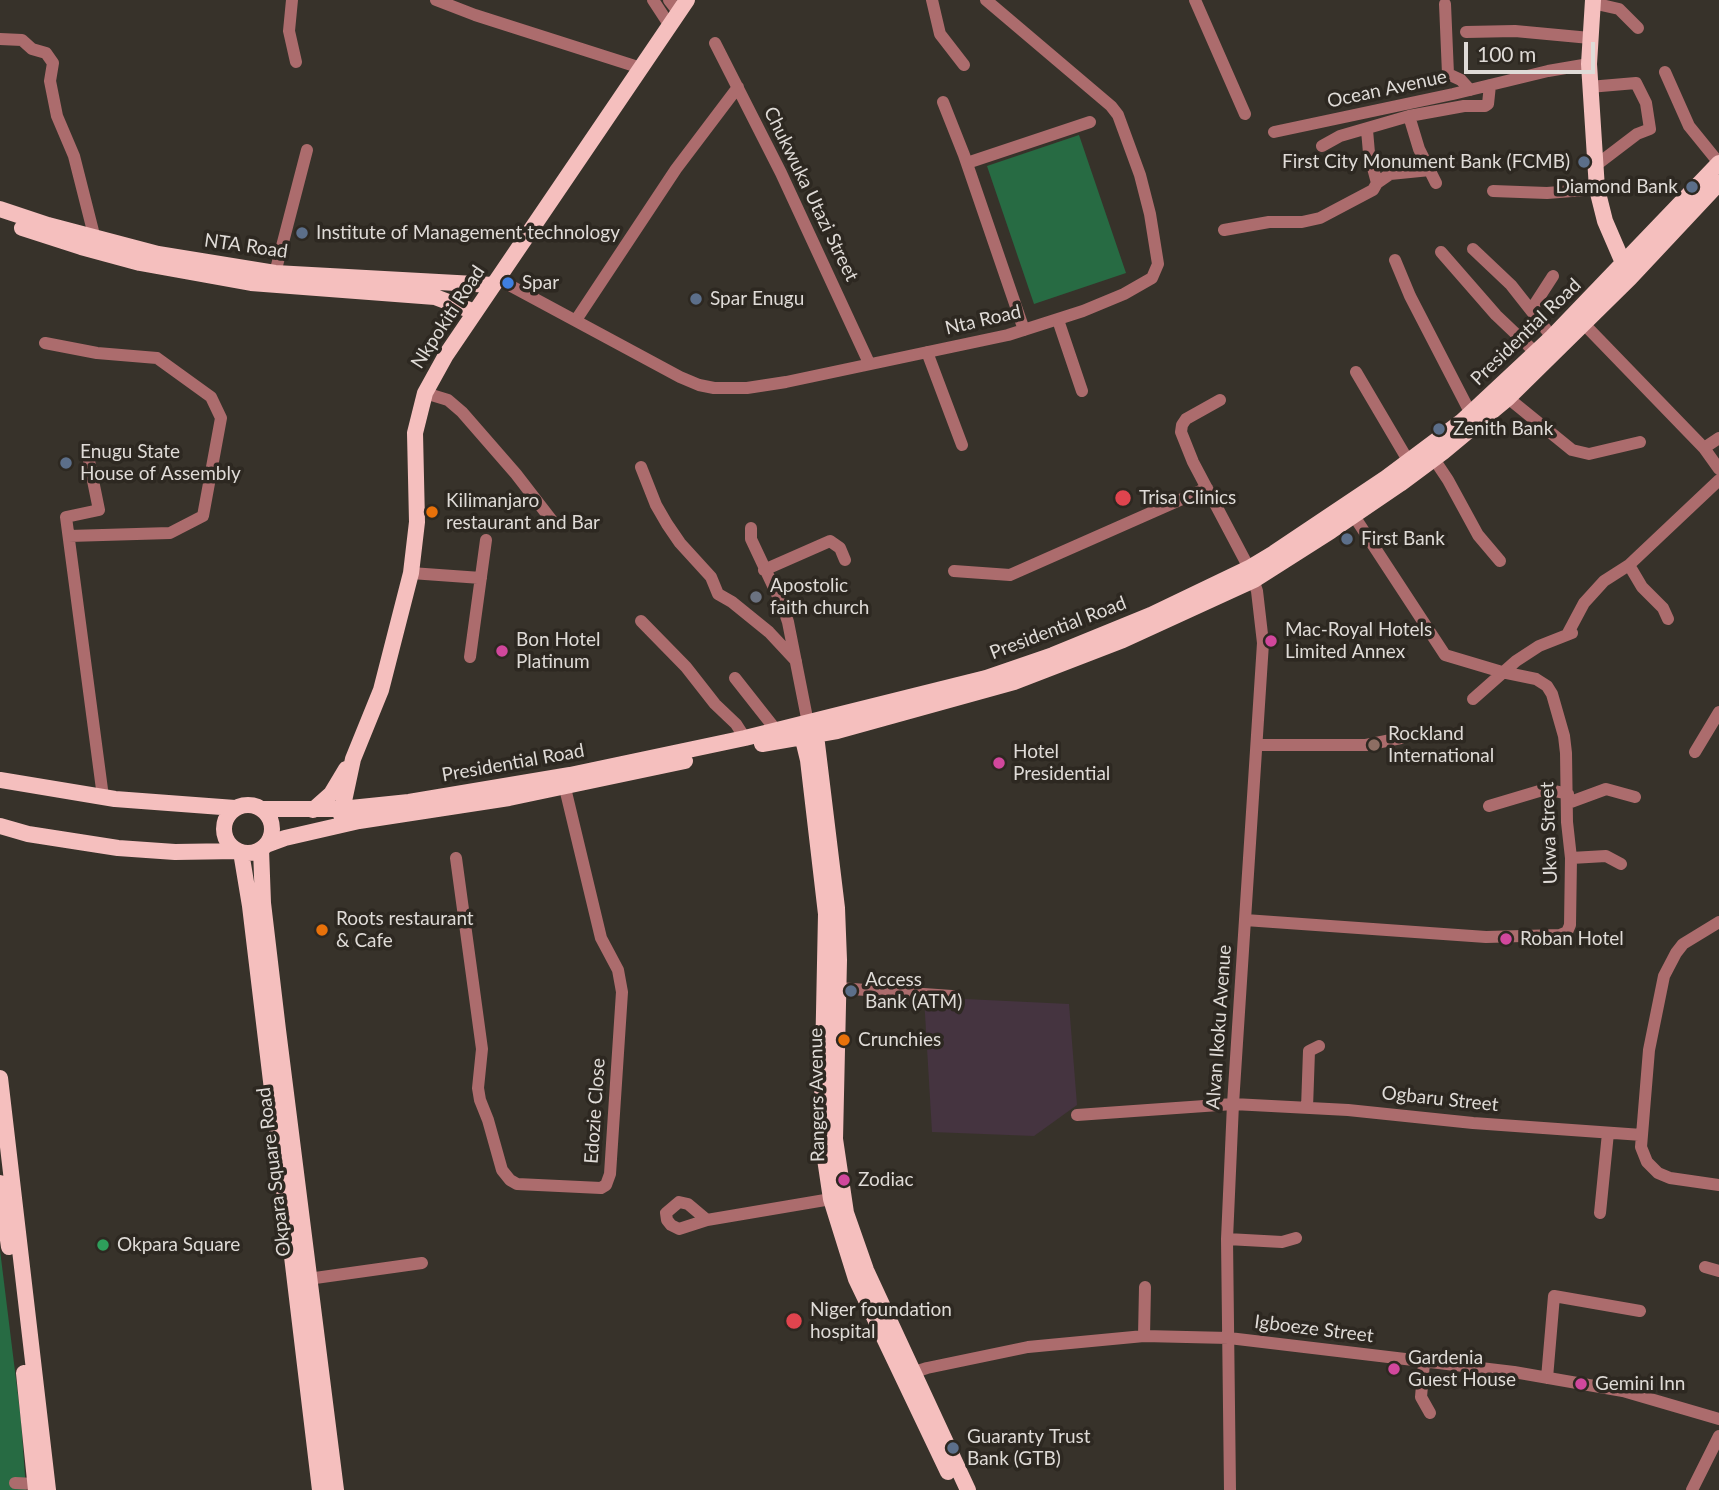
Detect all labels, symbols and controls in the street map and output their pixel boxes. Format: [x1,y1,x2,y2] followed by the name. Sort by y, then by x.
[1467,28,1598,72] scale bar
[1477,41,1536,66] text: 100 m
[1325,65,1449,113] street label: Ocean Avenue
[759,103,863,285] street label: Chukwuka Utazi Street
[1282,151,1570,173] place label: First City Monument Bank (FCMB)
[1576,154,1592,170] marker: First City Monument Bank (FCMB)
[1555,176,1678,198] place label: Diamond Bank
[1684,179,1700,195] marker: Diamond Bank
[316,222,620,244] place label: Institute of Management technology
[294,225,310,241] marker: Institute of Management technology
[203,229,289,263] street label: NTA Road
[406,261,490,373] street label: Nkpokiti Road
[522,272,559,294] place label: Spar
[1466,274,1586,390] street label: Presidential Road
[500,275,516,291] marker: Spar
[710,288,804,310] place label: Spar Enugu
[688,291,704,307] marker: Spar Enugu
[943,300,1023,340] street label: Nta Road
[1453,418,1553,440] place label: Zenith Bank
[1431,421,1447,437] marker: Zenith Bank
[80,441,241,485] place label: Enugu State House of Assembly
[58,455,74,471] marker: Enugu State House of Assembly
[1139,487,1236,509] place label: Trisa Clinics
[1113,488,1133,508] marker: Trisa Clinics
[446,490,600,534] place label: Kilimanjaro restaurant and Bar
[424,504,440,520] marker: Kilimanjaro restaurant and Bar
[1361,528,1445,550] place label: First Bank
[1339,531,1355,547] marker: First Bank
[770,575,869,619] place label: Apostolic faith church
[748,589,764,605] marker: Apostolic faith church
[987,591,1129,665] street label: Presidential Road
[1285,619,1432,663] place label: Mac-Royal Hotels Limited Annex
[516,629,600,673] place label: Bon Hotel Platinum
[1263,633,1279,649] marker: Mac-Royal Hotels Limited Annex
[494,643,510,659] marker: Bon Hotel Platinum
[1388,723,1494,767] place label: Rockland International
[1366,737,1382,753] marker: Rockland International
[440,739,586,787] street label: Presidential Road
[1013,741,1110,785] place label: Hotel Presidential
[991,755,1007,771] marker: Hotel Presidential
[1536,781,1562,885] street label: Ukwa Street
[336,908,474,952] place label: Roots restaurant & Cafe
[314,922,330,938] marker: Roots restaurant & Cafe
[1520,928,1624,950] place label: Roban Hotel
[1498,931,1514,947] marker: Roban Hotel
[1202,944,1236,1110] street label: Alvan Ikoku Avenue
[865,969,962,1013] place label: Access Bank (ATM)
[843,983,859,999] marker: Access Bank (ATM)
[804,1028,830,1162] street label: Rangers Avenue
[858,1029,941,1051] place label: Crunchies
[836,1032,852,1048] marker: Crunchies
[580,1057,610,1165] street label: Edozie Close
[1380,1082,1500,1116] street label: Ogbaru Street
[252,1086,296,1258] street label: Okpara Square Road
[858,1169,913,1191] place label: Zodiac
[836,1172,852,1188] marker: Zodiac
[117,1234,240,1256] place label: Okpara Square
[95,1237,111,1253] marker: Okpara Square
[810,1299,952,1343] place label: Niger foundation hospital
[1253,1310,1375,1348] street label: Igboeze Street
[784,1311,804,1331] marker: Niger foundation hospital
[1408,1347,1516,1391] place label: Gardenia Guest House
[1386,1361,1402,1377] marker: Gardenia Guest House
[1595,1373,1685,1395] place label: Gemini Inn
[1573,1376,1589,1392] marker: Gemini Inn
[967,1426,1091,1470] place label: Guaranty Trust Bank (GTB)
[945,1440,961,1456] marker: Guaranty Trust Bank (GTB)

